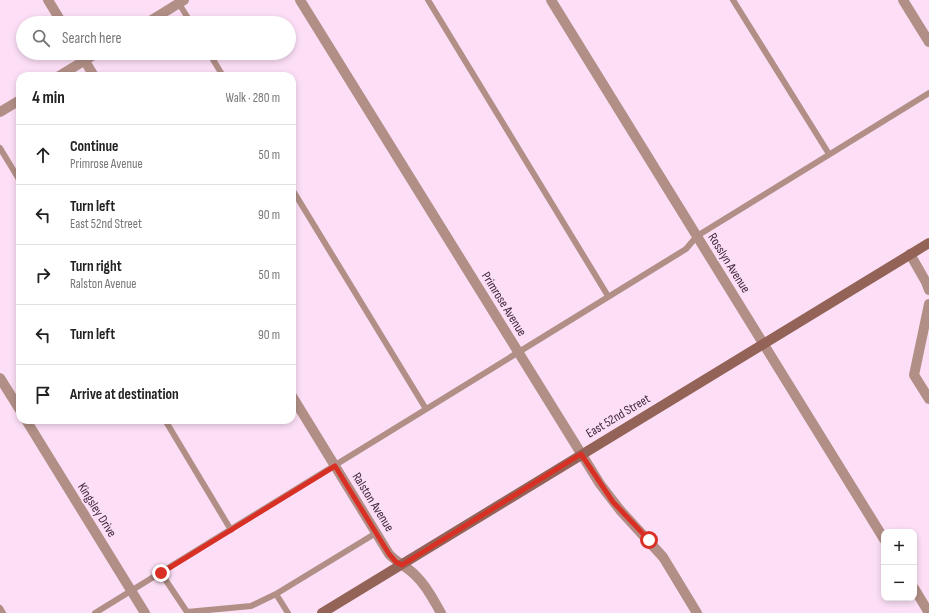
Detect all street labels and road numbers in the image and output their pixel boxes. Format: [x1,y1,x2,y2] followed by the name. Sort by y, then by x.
[704,230,754,296] street label: Rosslyn Avenue
[478,269,530,339] street label: Primrose Avenue
[583,391,653,441] street label: East 52nd Street
[349,470,397,534] street label: Ralston Avenue
[74,480,120,540] street label: Kingsley Drive

